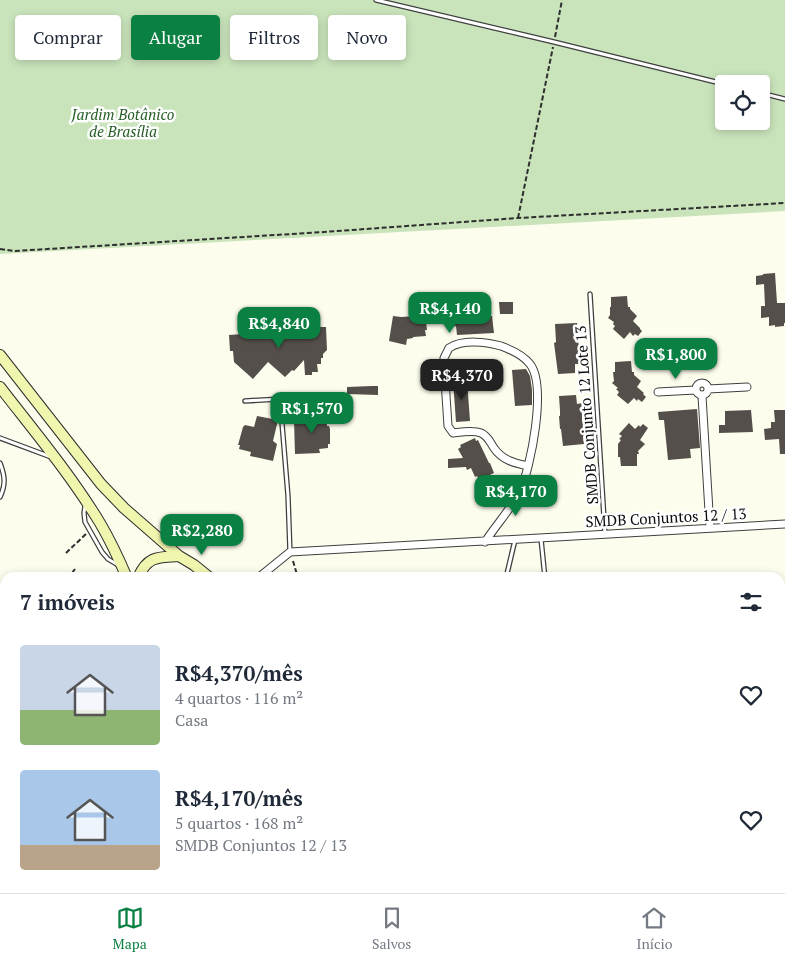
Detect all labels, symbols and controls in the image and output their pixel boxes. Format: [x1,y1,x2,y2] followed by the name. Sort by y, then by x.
[15,15,121,60] chip: Comprar
[131,15,220,60] chip: Alugar
[230,15,318,60] chip: Filtros
[328,15,406,60] chip: Novo
[715,75,770,130] map controls
[715,75,770,130] button: locate
[71,104,175,141] park label: Jardim Botânico de Brasília
[404,292,496,334] pin: R$4,140
[419,297,481,319] text: R$4,140
[233,306,325,349] pin: R$4,840
[248,312,310,334] text: R$4,840
[570,325,602,505] street label: SMDB Conjunto 12 Lote 13
[630,338,722,380] pin: R$1,800
[645,343,707,365] text: R$1,800
[416,358,508,401] pin: R$4,370
[431,364,493,386] text: R$4,370
[266,392,358,434] pin: R$1,570
[281,397,343,419] text: R$1,570
[470,474,562,517] pin: R$4,170
[485,480,547,502] text: R$4,170
[585,503,747,531] street label: SMDB Conjuntos 12 / 13
[156,514,248,556] pin: R$2,280
[171,519,233,541] text: R$2,280
[20,588,115,616] text: 7 imóveis
[737,588,765,616] icon: filters
[175,659,303,687] text: R$4,370/mês
[60,665,120,725] icon: home
[737,681,765,709] icon: heart
[175,687,303,709] text: 4 quartos · 116 m²
[175,709,208,731] text: Casa
[175,784,303,812] text: R$4,170/mês
[60,790,120,850] icon: home
[737,806,765,834] icon: heart
[175,812,303,834] text: 5 quartos · 168 m²
[175,834,347,856] text: SMDB Conjuntos 12 / 13
[113,904,147,953] tab: Mapa
[372,904,411,953] tab: Salvos
[636,904,672,953] tab: Início

